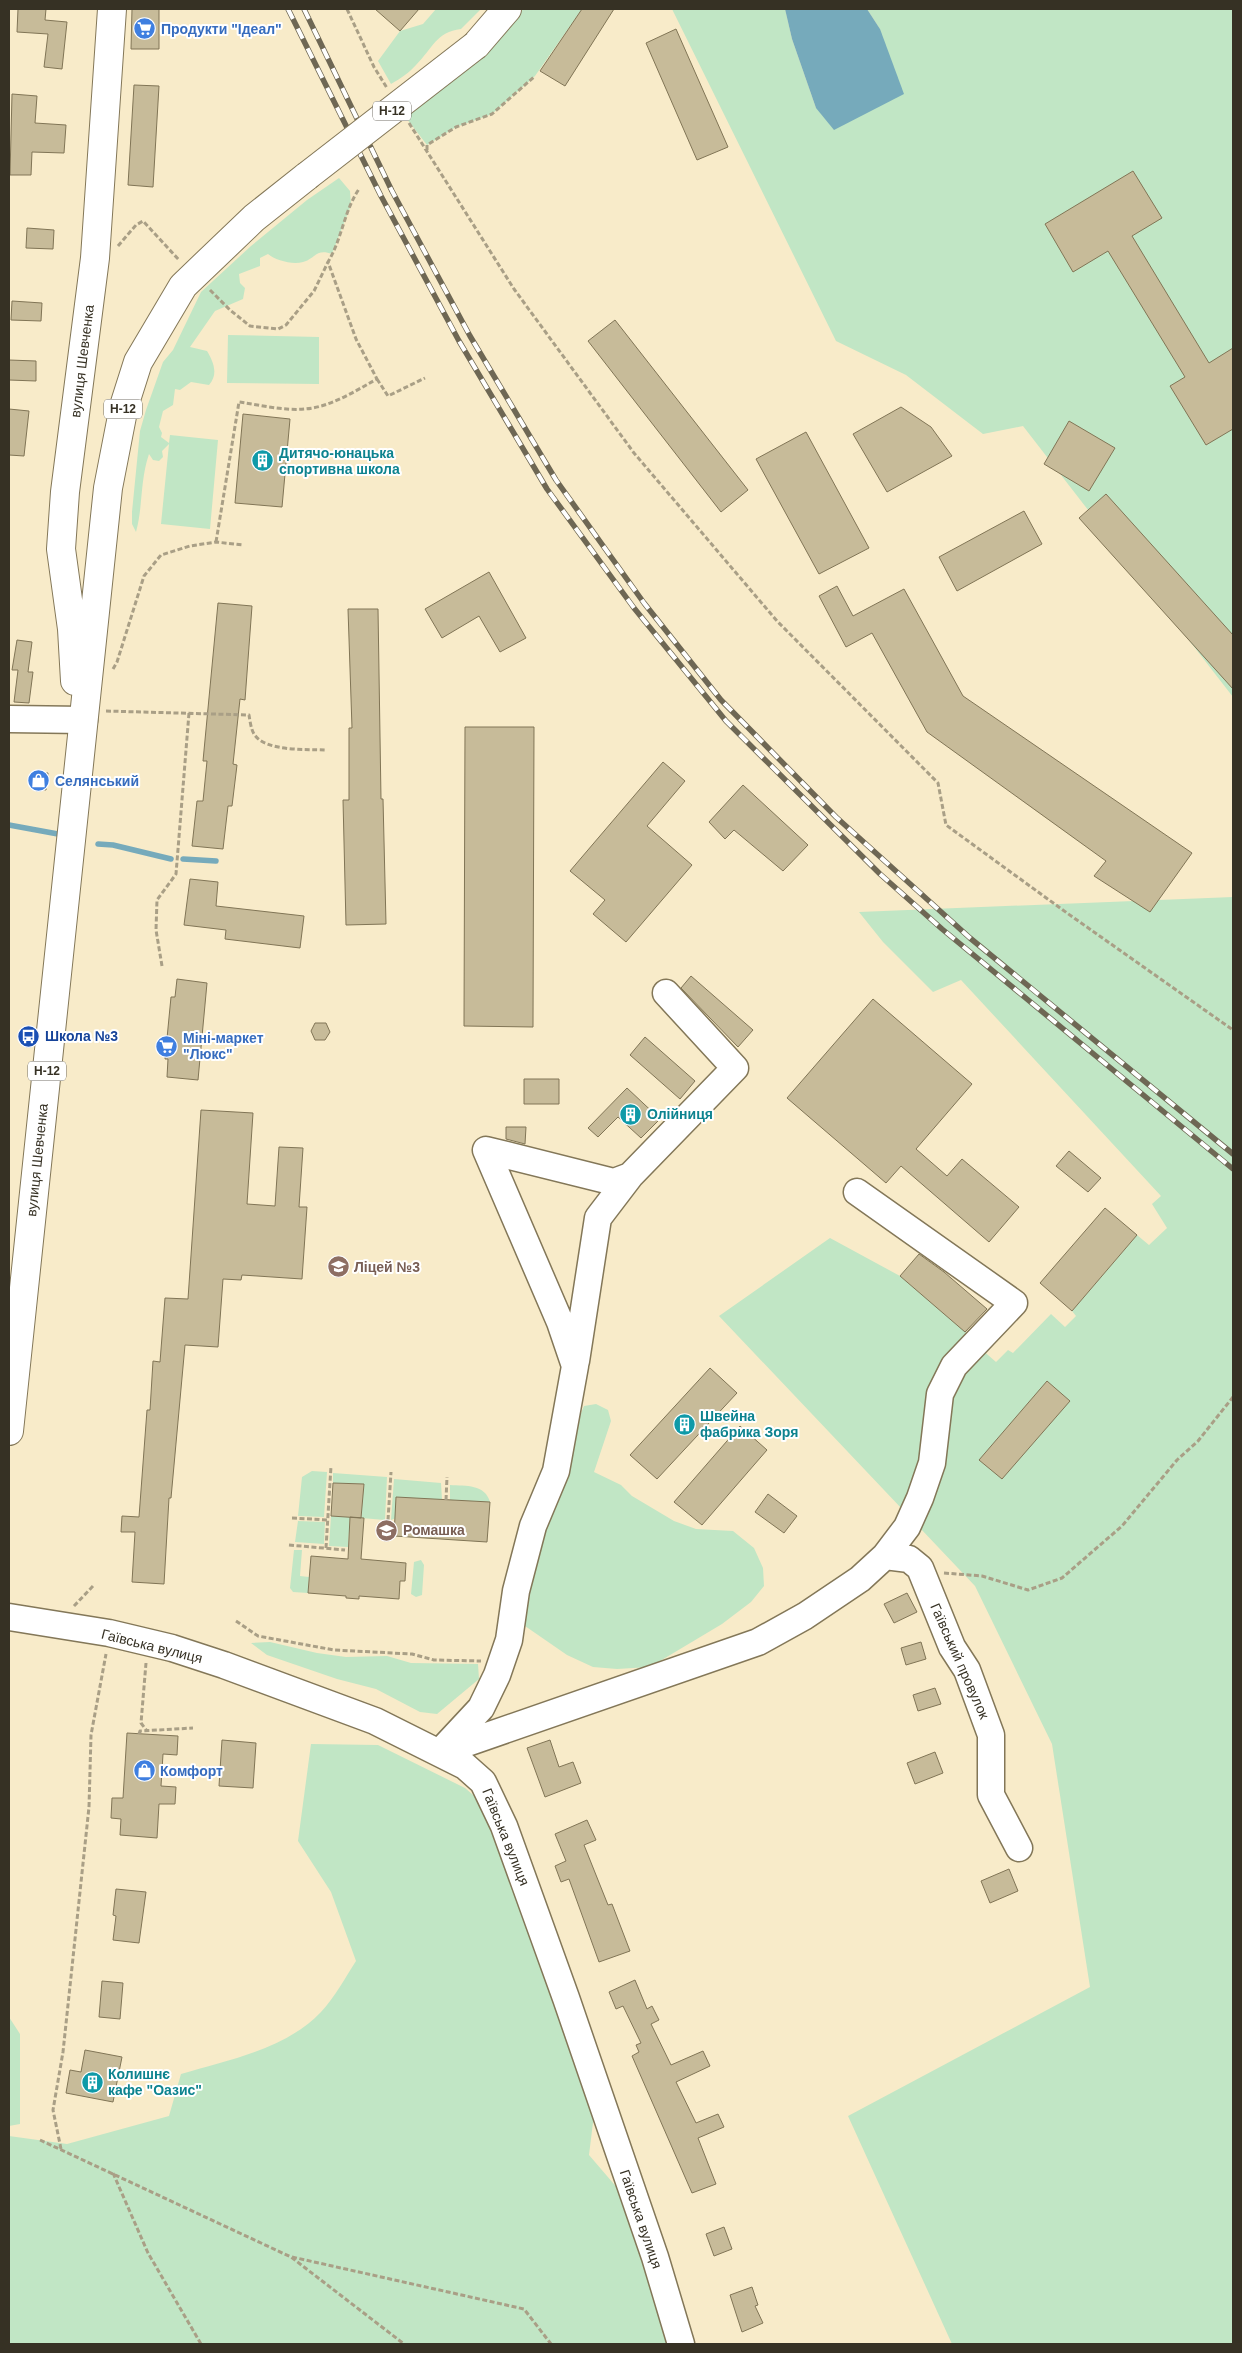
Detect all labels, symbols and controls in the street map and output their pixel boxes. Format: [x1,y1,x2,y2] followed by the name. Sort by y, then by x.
[133,17,157,41] supermarket icon: Продукти "Ідеал"
[161,21,282,37] place label: Продукти "Ідеал"
[373,102,411,120] road number: Н-12
[67,303,97,418] street label: вулиця Шевченка
[104,399,142,418] road number: Н-12
[279,445,400,477] place label: Дитячо-юнацька спортивна школа
[251,449,275,473] building icon: Дитячо-юнацька спортивна школа
[27,769,51,793] shop icon: Селянський
[55,773,139,789] place label: Селянський
[17,1024,41,1048] bus stop icon: Школа №3
[45,1028,118,1044] place label: Школа №3
[183,1030,264,1062] place label: Міні-маркет "Люкс"
[155,1034,179,1058] supermarket icon: Міні-маркет "Люкс"
[28,1062,66,1080] road number: Н-12
[23,1102,51,1217] street label: вулиця Шевченка
[619,1102,643,1126] building icon: Олійниця
[647,1106,713,1122] place label: Олійниця
[326,1255,350,1279] school or university icon: Ліцей №3
[354,1259,420,1275] place label: Ліцей №3
[700,1408,798,1440] place label: Швейна фабрика Зоря
[672,1412,696,1436] building icon: Швейна фабрика Зоря
[375,1518,399,1542] school or university icon: Ромашка
[403,1522,465,1538] place label: Ромашка
[927,1601,993,1722] street label: Гаївський провулок
[100,1626,204,1666] street label: Гаївська вулиця
[132,1759,156,1783] shop icon: Комфорт
[160,1763,223,1779] place label: Комфорт
[479,1786,533,1888] street label: Гаївська вулиця
[108,2066,202,2098] place label: Колишнє кафе "Оазис"
[80,2070,104,2094] building icon: Колишнє кафе "Оазис"
[617,2167,665,2271] street label: Гаївська вулиця

